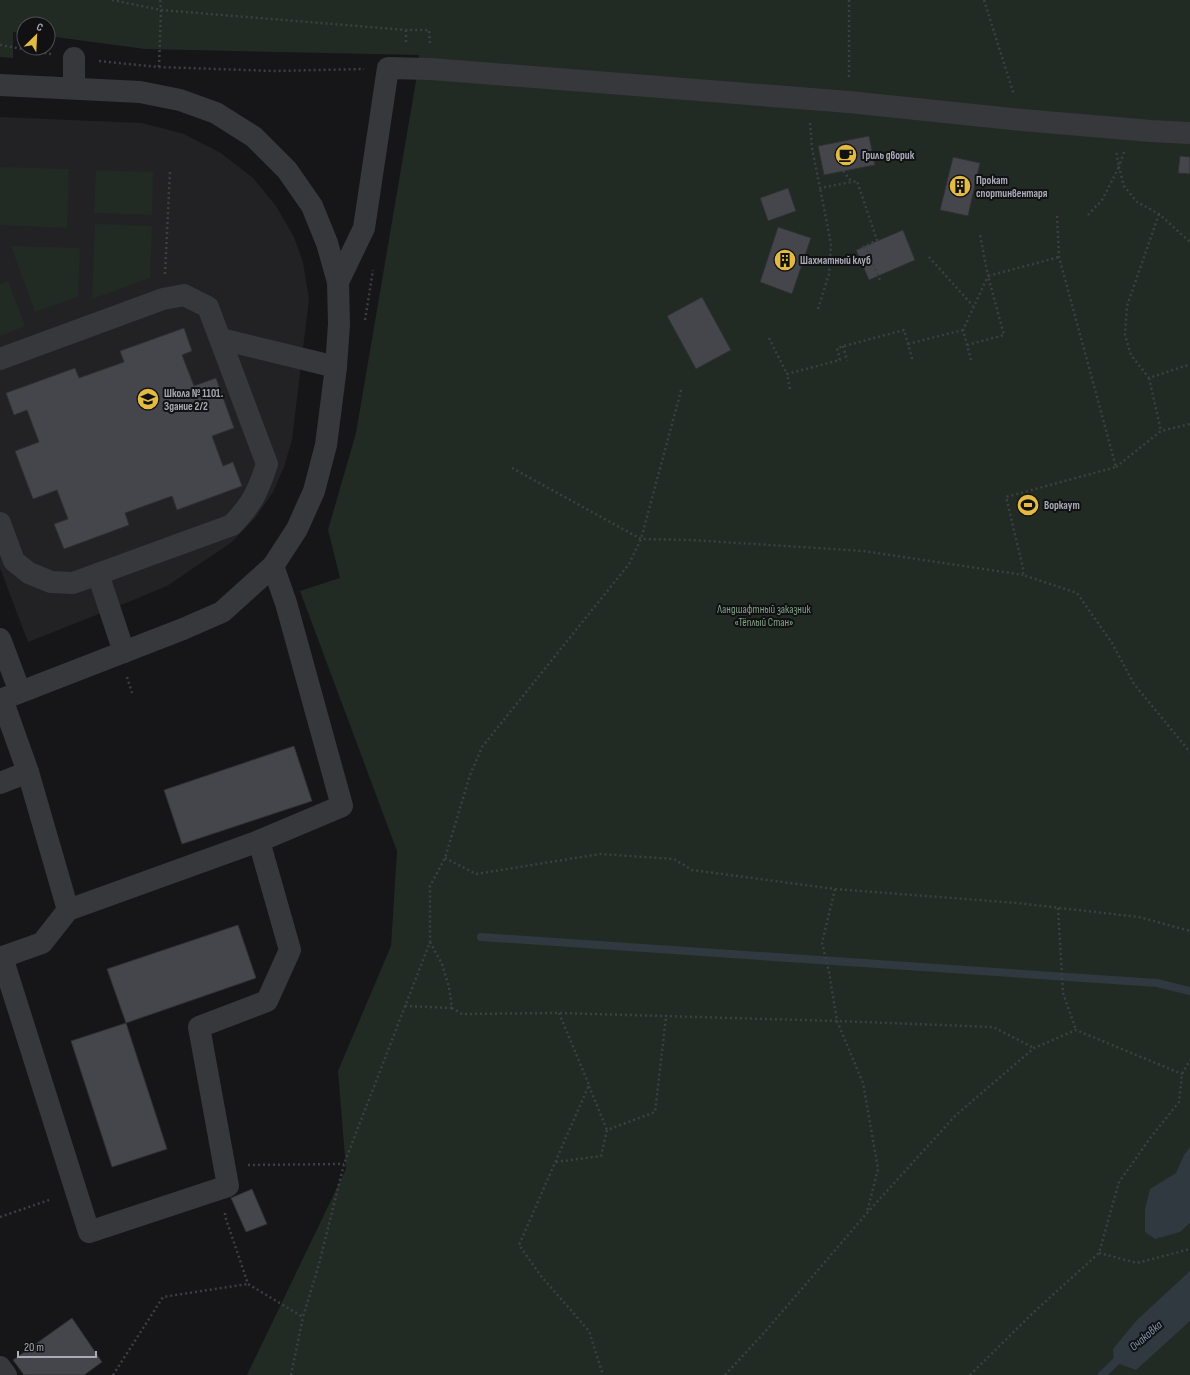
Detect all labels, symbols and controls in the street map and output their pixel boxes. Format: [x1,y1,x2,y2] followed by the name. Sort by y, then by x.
[16,16,56,56] north arrow
[35,20,45,35] text: С
[833,142,859,168] cafe icon: Гриль дворик
[862,149,915,162] place label: Гриль дворик
[947,173,973,199] building icon: Прокат спортинвентаря
[976,174,1048,200] place label: Прокат спортинвентаря
[772,247,798,273] building icon: Шахматный клуб
[800,254,871,267] place label: Шахматный клуб
[135,386,161,412] school or university icon: Школа № 1101. Здание 2/2
[164,387,224,413] place label: Школа № 1101. Здание 2/2
[1015,492,1041,518] sports icon: Воркаут
[1044,499,1080,512] place label: Воркаут
[716,603,812,629] park label: Ландшафтный заказник «Тёплый Стан»
[1126,1318,1166,1354] water label: Очаковка
[18,1333,96,1359] scale bar
[24,1340,44,1355] text: 20 m

